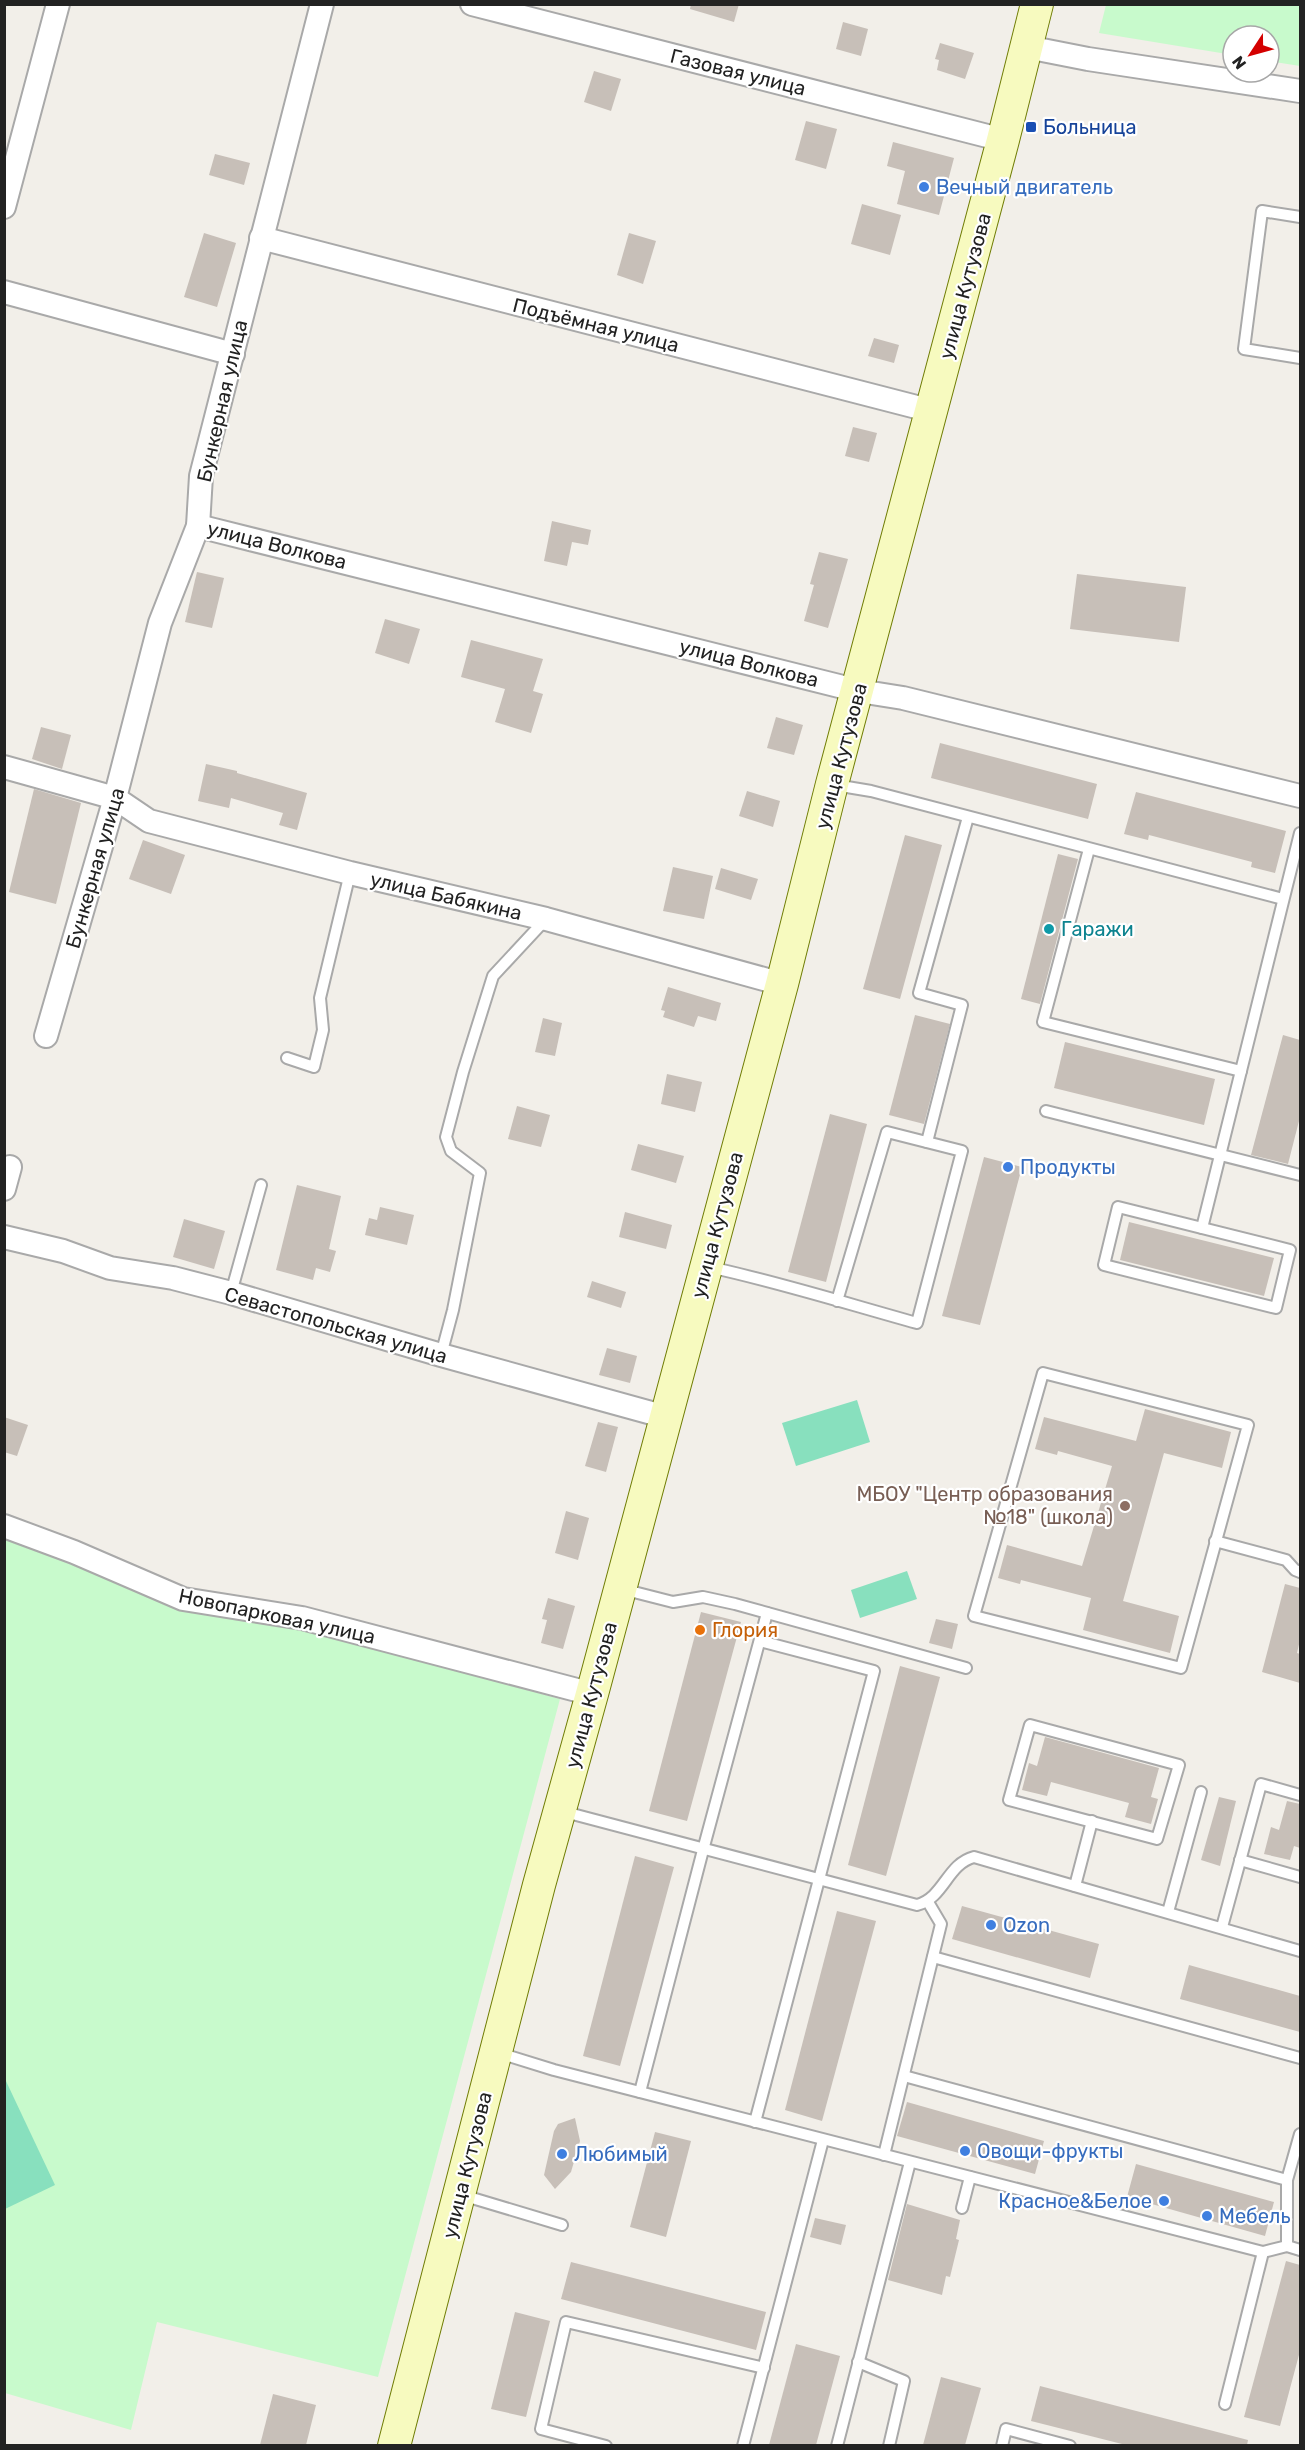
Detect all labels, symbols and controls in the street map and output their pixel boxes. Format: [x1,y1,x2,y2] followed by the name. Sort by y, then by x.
[1221,24,1281,84] north arrow
[668,44,808,100] street label: Газовая улица
[1228,52,1250,73] text: N
[1043,115,1136,139] place label: Больница
[1024,120,1038,134] marker: Больница
[936,175,1113,199] place label: Вечный двигатель
[917,180,931,194] marker: Вечный двигатель
[934,210,996,362] street label: улица Кутузова
[510,293,682,357] street label: Подъёмная улица
[192,318,252,484] street label: Бункерная улица
[205,516,349,574] street label: улица Волкова
[677,634,821,692] street label: улица Волкова
[810,680,872,832] street label: улица Кутузова
[61,785,129,951] street label: Бункерная улица
[368,867,524,925] street label: улица Бабякина
[1061,917,1134,941] place label: Гаражи
[1042,922,1056,936] marker: Гаражи
[686,1149,748,1301] street label: улица Кутузова
[1020,1155,1116,1179] place label: Продукты
[1001,1160,1015,1174] marker: Продукты
[222,1282,450,1368] street label: Севастопольская улица
[856,1482,1113,1529] place label: МБОУ "Центр образования №18" (школа)
[1118,1499,1132,1513] marker: МБОУ "Центр образования №18" (школа)
[176,1583,378,1649] street label: Новопарковая улица
[712,1618,778,1642] place label: Глория
[560,1619,622,1771] street label: улица Кутузова
[693,1623,707,1637] marker: Глория
[1003,1913,1050,1937] place label: Ozon
[984,1918,998,1932] marker: Ozon
[437,2089,497,2241] street label: улица Кутузова
[977,2139,1123,2163] place label: Овощи-фрукты
[574,2142,668,2166] place label: Любимый
[958,2144,972,2158] marker: Овощи-фрукты
[555,2147,569,2161] marker: Любимый
[998,2189,1152,2213] place label: Красное&Белое
[1157,2194,1171,2208] marker: Красное&Белое
[1219,2204,1290,2228] place label: Мебель
[1200,2209,1214,2223] marker: Мебель

